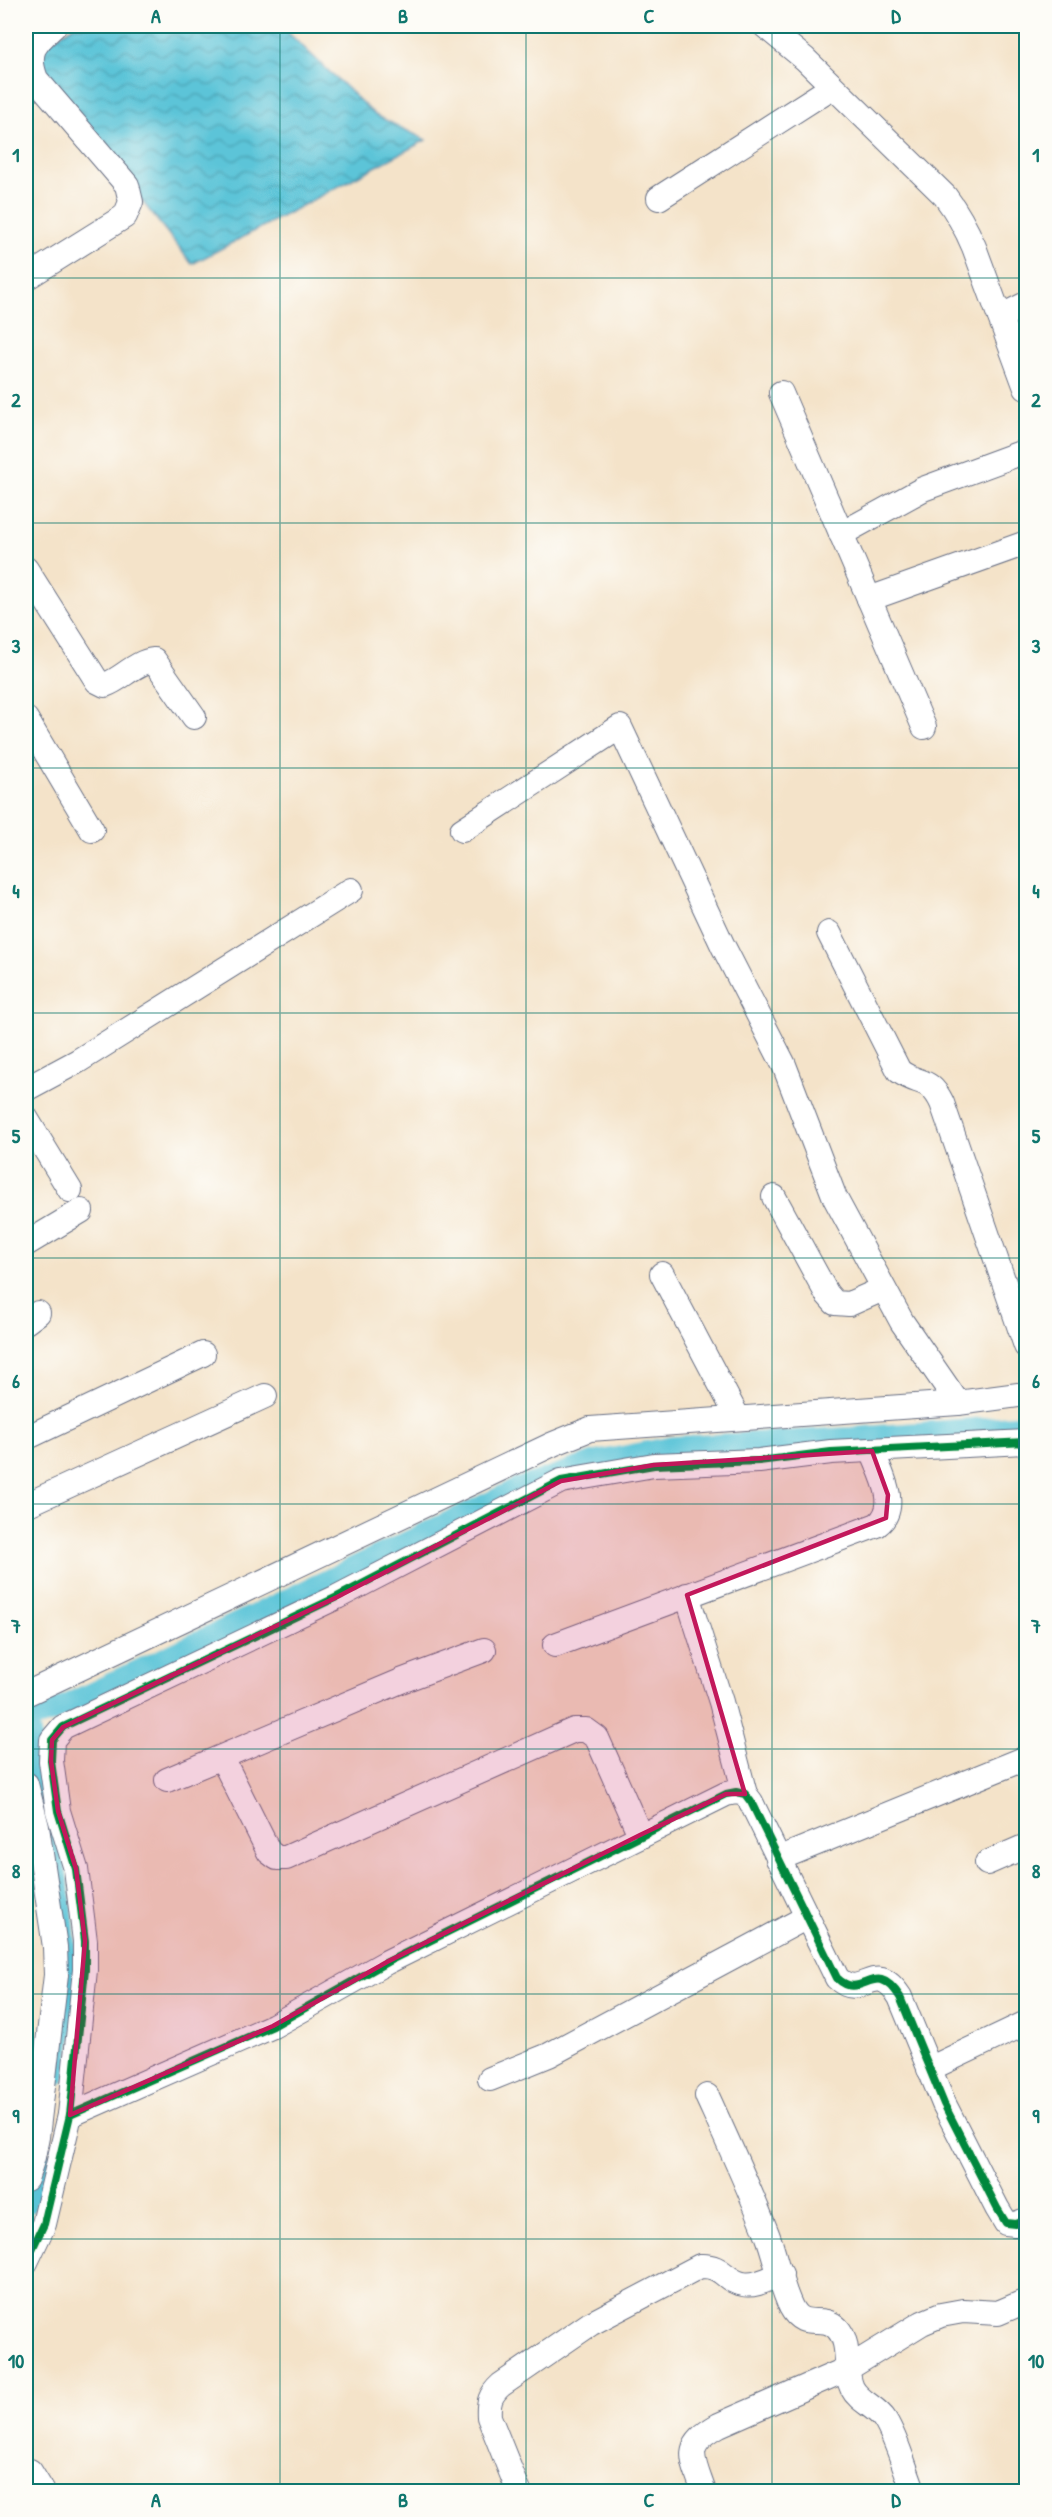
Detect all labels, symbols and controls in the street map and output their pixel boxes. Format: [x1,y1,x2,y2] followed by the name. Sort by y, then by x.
[151,2,161,29] text: A
[398,2,408,29] text: B
[644,2,655,29] text: C
[891,2,901,29] text: D
[12,141,20,168] text: 1
[1032,141,1040,168] text: 1
[11,386,21,413] text: 2
[1031,386,1041,413] text: 2
[12,632,21,659] text: 3
[1032,632,1041,659] text: 3
[12,877,20,904] text: 4
[1032,877,1040,904] text: 4
[12,1122,21,1149] text: 5
[1032,1122,1041,1149] text: 5
[12,1367,20,1394] text: 6
[1032,1367,1040,1394] text: 6
[10,1612,21,1639] text: 7
[1030,1612,1041,1639] text: 7
[12,1857,21,1884] text: 8
[1032,1857,1041,1884] text: 8
[12,2102,20,2129] text: 9
[1032,2102,1040,2129] text: 9
[8,2347,24,2374] text: 10
[1028,2347,1044,2374] text: 10
[151,2486,161,2513] text: A
[398,2486,408,2513] text: B
[644,2486,655,2513] text: C
[891,2486,901,2513] text: D

